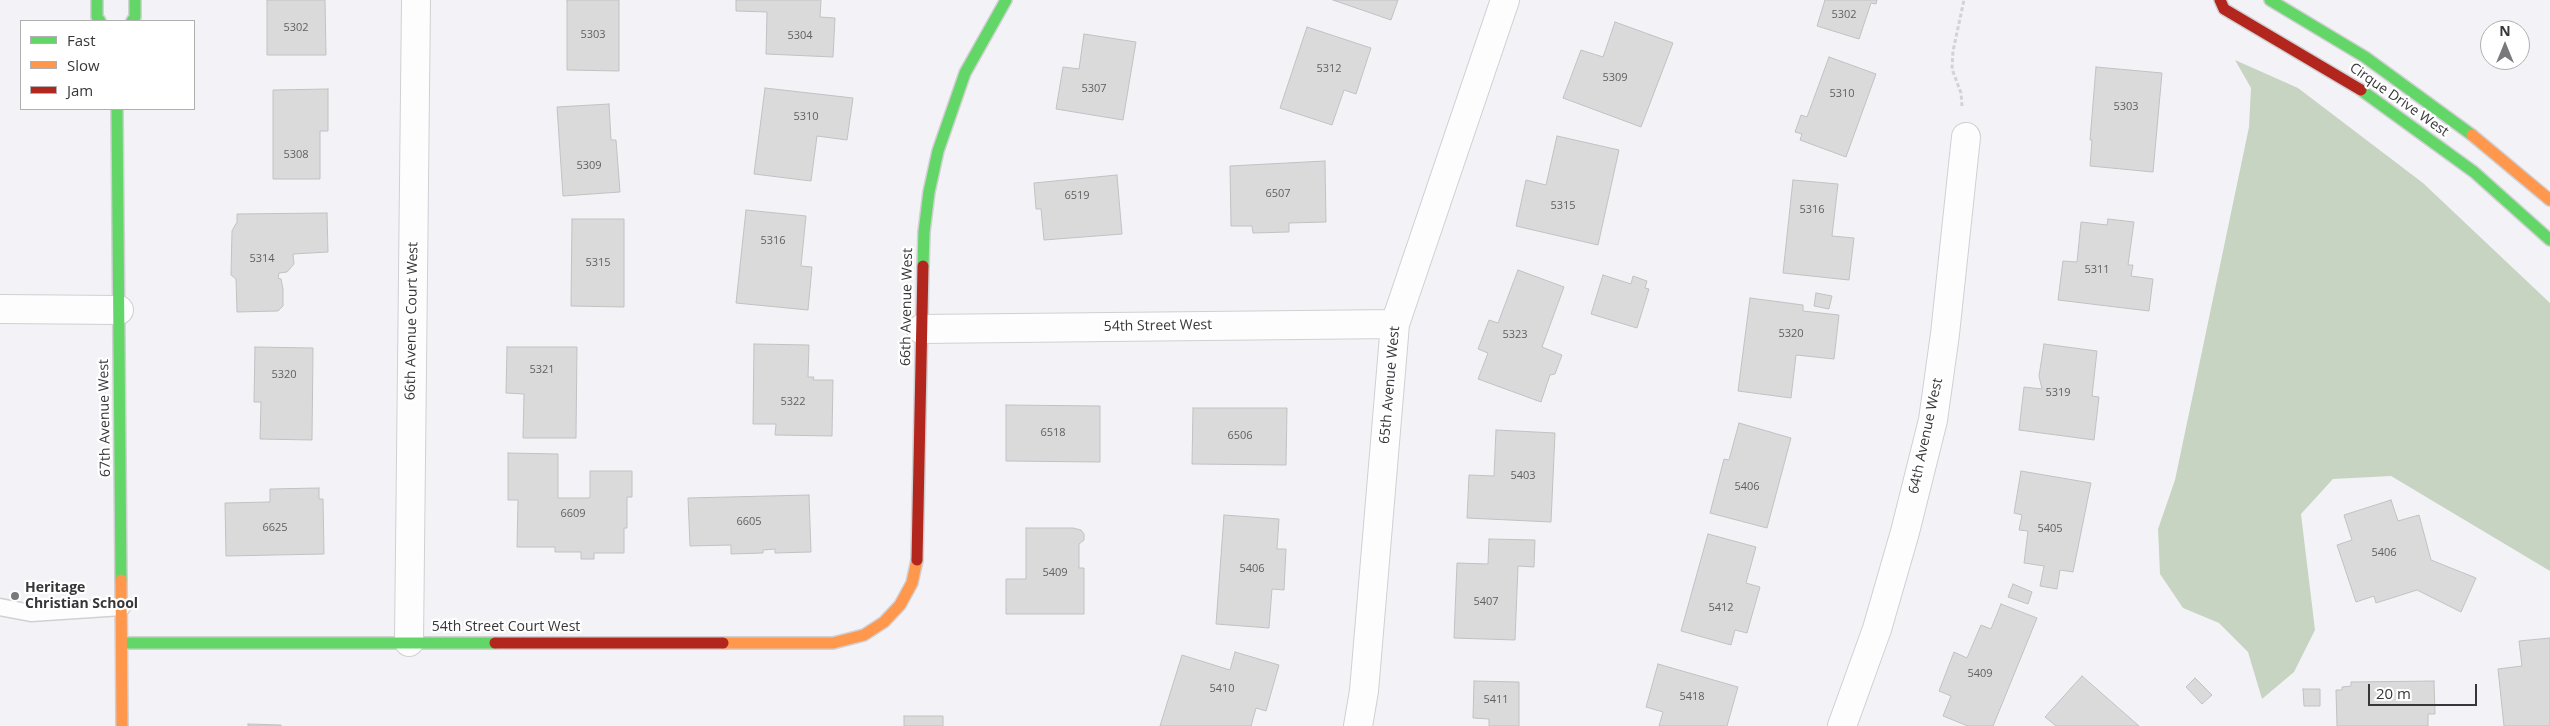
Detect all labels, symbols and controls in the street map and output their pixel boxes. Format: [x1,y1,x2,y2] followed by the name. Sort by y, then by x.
[1831,8,1857,22] house number: 5302
[20,20,195,110] legend
[2480,20,2530,70] north arrow
[283,21,309,35] house number: 5302
[2499,21,2511,40] text: N
[580,28,606,42] house number: 5303
[787,29,813,43] house number: 5304
[67,30,96,50] text: Fast
[67,55,100,75] text: Slow
[2346,60,2452,140] street label: Cirque Drive West
[1316,62,1342,76] house number: 5312
[1602,71,1628,85] house number: 5309
[67,80,93,100] text: Jam
[1081,82,1107,96] house number: 5307
[1829,87,1855,101] house number: 5310
[2113,100,2139,114] house number: 5303
[793,110,819,124] house number: 5310
[283,148,309,162] house number: 5308
[576,159,602,173] house number: 5309
[1265,187,1291,201] house number: 6507
[1064,189,1090,203] house number: 6519
[1550,199,1576,213] house number: 5315
[1799,203,1825,217] house number: 5316
[760,234,786,248] house number: 5316
[402,242,422,400] street label: 66th Avenue Court West
[898,248,916,366] street label: 66th Avenue West
[249,252,275,266] house number: 5314
[585,256,611,270] house number: 5315
[2084,263,2110,277] house number: 5311
[1104,317,1212,335] street label: 54th Street West
[1376,325,1404,445] street label: 65th Avenue West
[1778,327,1804,341] house number: 5320
[1502,328,1528,342] house number: 5323
[96,359,114,477] street label: 67th Avenue West
[529,363,555,377] house number: 5321
[271,368,297,382] house number: 5320
[1906,377,1946,495] street label: 64th Avenue West
[2045,386,2071,400] house number: 5319
[780,395,806,409] house number: 5322
[1040,426,1066,440] house number: 6518
[1227,429,1253,443] house number: 6506
[1510,469,1536,483] house number: 5403
[1734,480,1760,494] house number: 5406
[560,507,586,521] house number: 6609
[736,515,762,529] house number: 6605
[262,521,288,535] house number: 6625
[2037,522,2063,536] house number: 5405
[2371,546,2397,560] house number: 5406
[1239,562,1265,576] house number: 5406
[1042,566,1068,580] house number: 5409
[25,580,138,612] place label: Heritage Christian School
[9,590,21,602] marker: Heritage Christian School
[1473,595,1499,609] house number: 5407
[1708,601,1734,615] house number: 5412
[432,619,580,635] street label: 54th Street Court West
[1967,667,1993,681] house number: 5409
[2370,674,2479,706] scale bar
[1209,682,1235,696] house number: 5410
[2376,683,2411,703] text: 20 m
[1679,690,1705,704] house number: 5418
[1483,693,1509,707] house number: 5411

